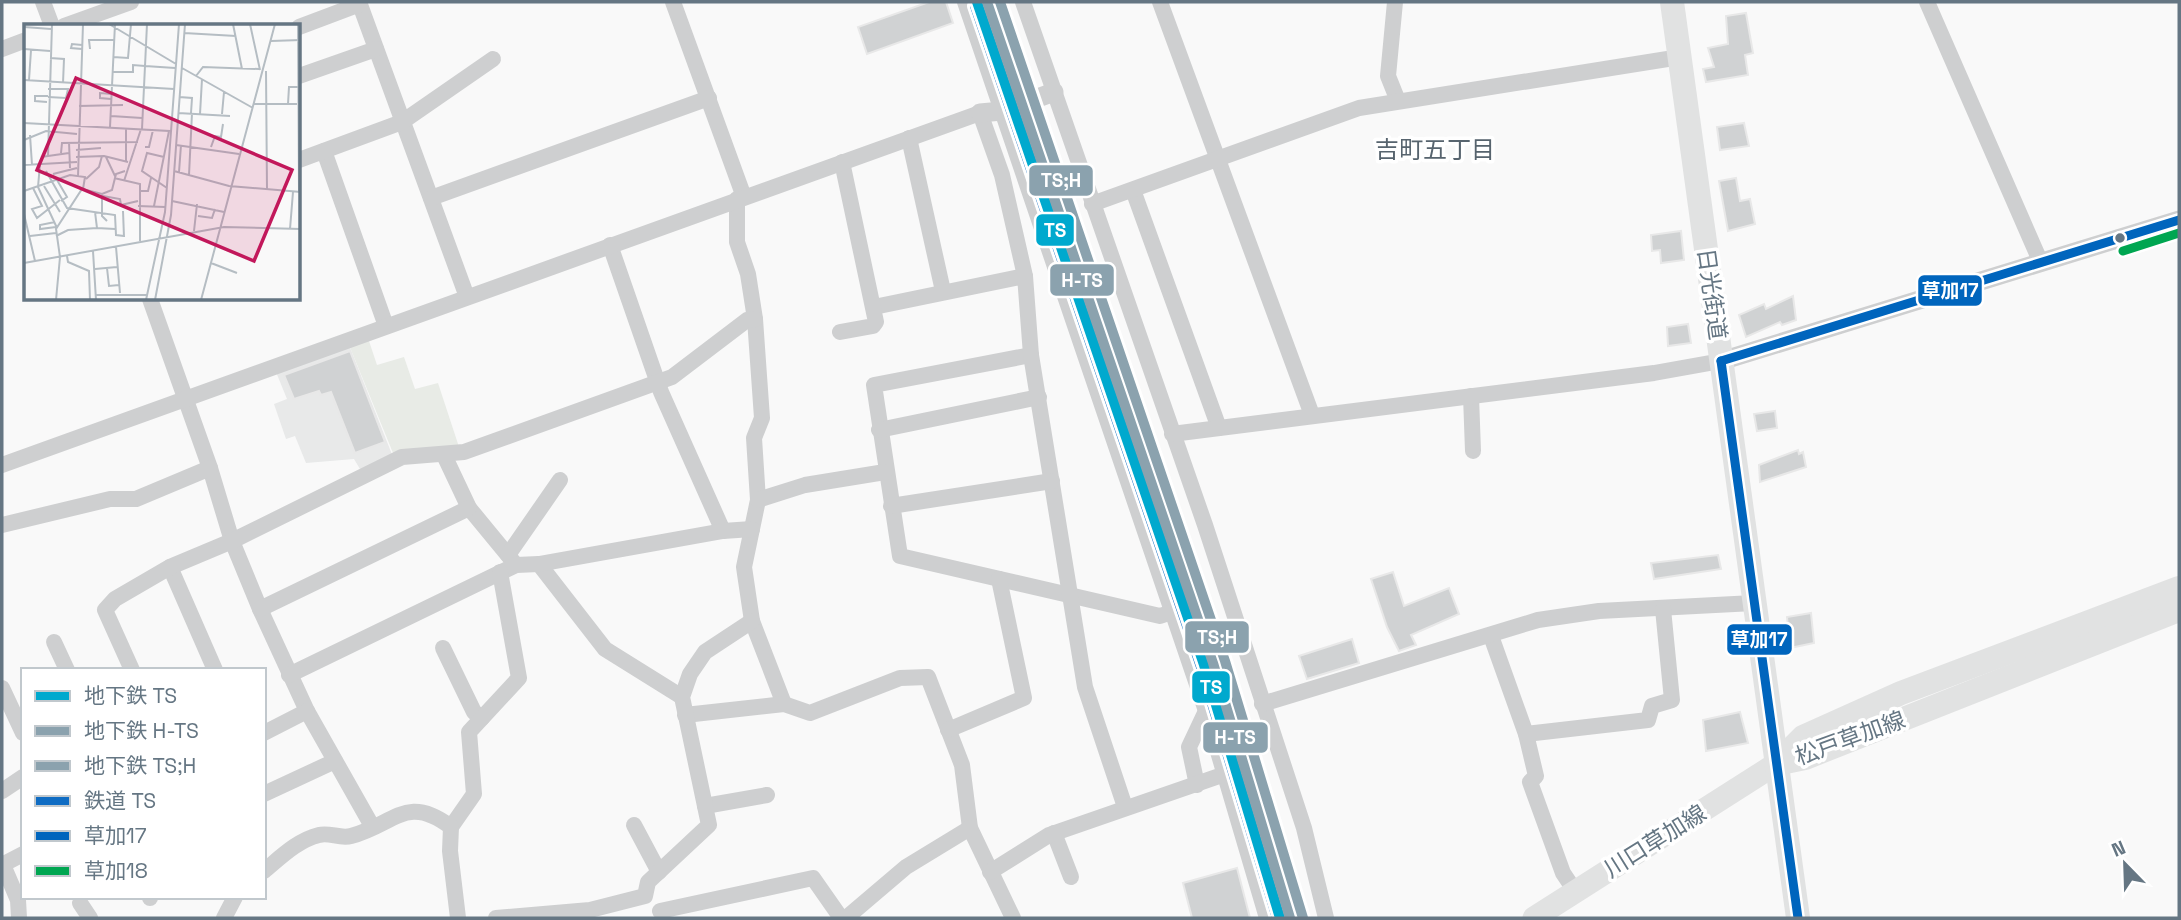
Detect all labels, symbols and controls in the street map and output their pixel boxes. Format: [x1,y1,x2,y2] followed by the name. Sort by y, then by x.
[24,24,301,301] inset map
[1375,134,1495,165] district label: 吉町五丁目
[1028,164,1094,197] line badge: TS;H
[1041,168,1081,193] text: TS;H
[1035,213,1075,247] line badge: TS
[1044,218,1066,243] text: TS
[2113,231,2127,245] unlabelled marker
[1691,246,1733,342] street label: 日光街道
[1049,263,1115,297] line badge: H-TS
[1061,268,1103,293] text: H-TS
[1917,274,1983,307] line badge: 草加17
[1921,278,1979,303] text: 草加17
[1184,620,1250,654] line badge: TS;H
[1726,623,1793,656] line badge: 草加17
[1197,625,1237,650] text: TS;H
[1730,627,1788,652] text: 草加17
[21,668,266,899] legend
[1191,670,1231,704] line badge: TS
[1200,675,1222,700] text: TS
[84,682,177,709] text: 地下鉄 TS
[1791,704,1909,772] street label: 松戸草加線
[84,717,199,744] text: 地下鉄 H-TS
[1202,721,1269,754] line badge: H-TS
[1214,725,1256,750] text: H-TS
[84,752,196,779] text: 地下鉄 TS;H
[84,787,156,814] text: 鉄道 TS
[1598,798,1712,884] street label: 川口草加線
[84,822,147,849] text: 草加17
[2090,829,2160,899] north arrow
[2108,835,2129,863] text: N
[84,857,148,884] text: 草加18

